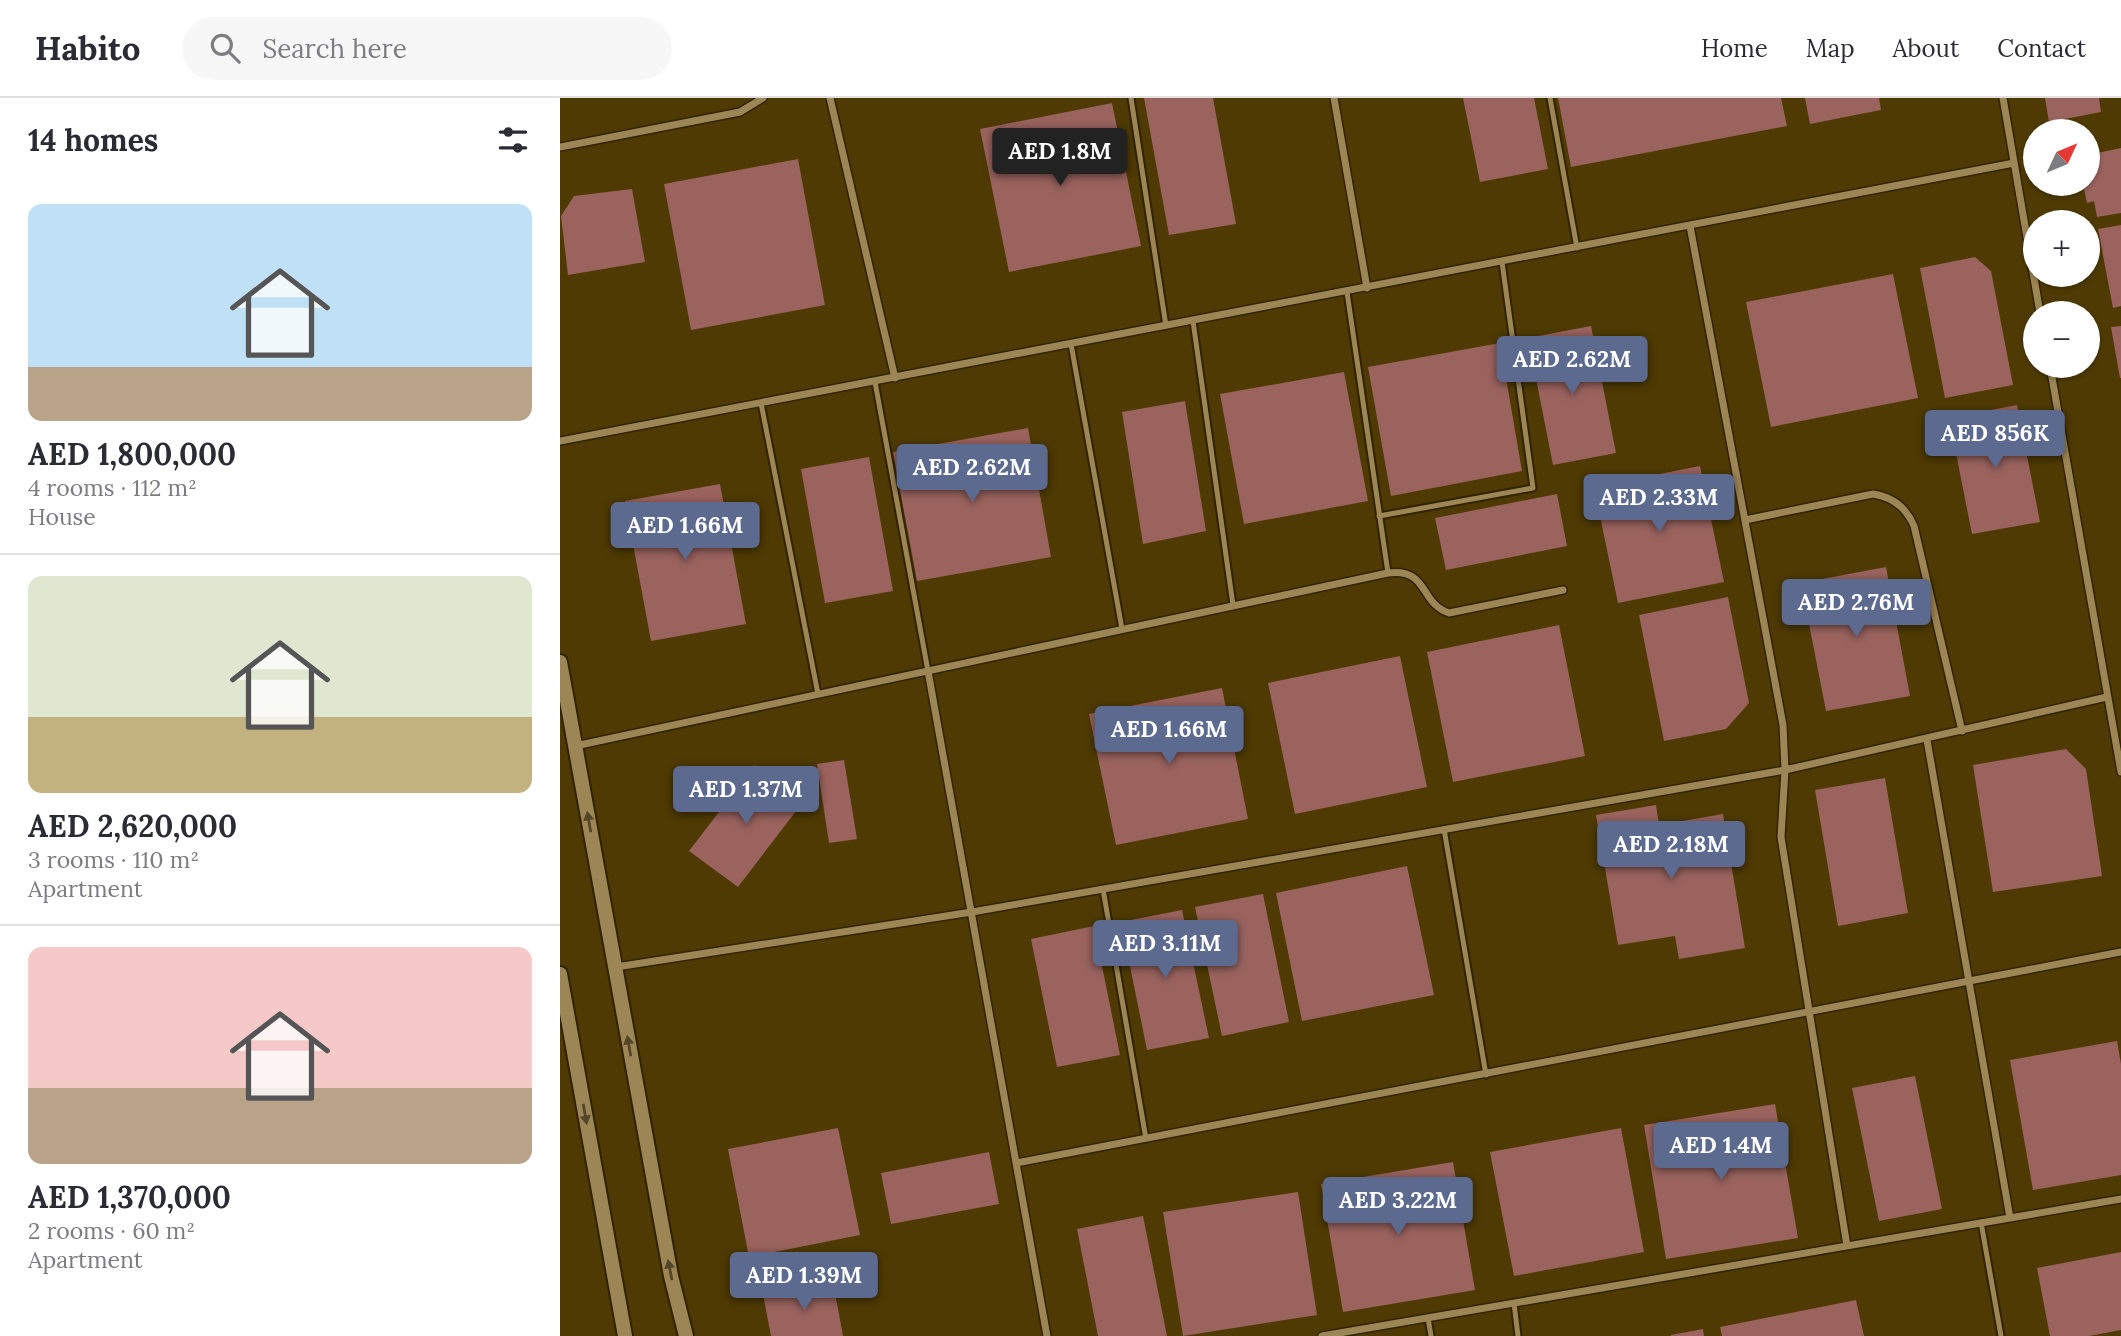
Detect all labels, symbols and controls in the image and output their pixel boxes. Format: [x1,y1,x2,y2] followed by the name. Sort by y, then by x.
[182,17,672,80] search box
[35,27,140,69] text: Habito
[206,29,244,67] icon: search
[262,32,407,65] text: Search here
[1701,33,1768,64] text: Home
[1806,33,1855,64] text: Map
[1893,33,1959,64] text: About
[1997,33,2086,64] text: Contact
[2023,119,2100,196] north arrow
[2023,119,2100,378] map controls
[28,121,158,159] text: 14 homes
[494,121,532,159] icon: filters
[988,129,1132,188] pin: AED 1.8M
[1008,136,1112,165] text: AED 1.8M
[2023,210,2100,287] button: +
[217,250,343,376] icon: home
[2023,301,2100,378] button: −
[1492,336,1652,396] pin: AED 2.62M
[1513,344,1631,373] text: AED 2.62M
[1923,410,2067,470] pin: AED 856K
[1941,418,2049,447] text: AED 856K
[28,435,236,473] text: AED 1,800,000
[892,444,1052,504] pin: AED 2.62M
[913,452,1031,481] text: AED 2.62M
[28,473,197,502] text: 4 rooms · 112 m²
[1579,474,1739,534] pin: AED 2.33M
[1600,482,1718,511] text: AED 2.33M
[28,502,96,531] text: House
[605,503,765,562] pin: AED 1.66M
[627,510,743,539] text: AED 1.66M
[1776,580,1936,639] pin: AED 2.76M
[1798,587,1914,616] text: AED 2.76M
[217,622,343,748] icon: home
[1089,706,1249,766] pin: AED 1.66M
[1111,714,1227,743] text: AED 1.66M
[666,766,826,826] pin: AED 1.37M
[689,774,803,803] text: AED 1.37M
[28,807,237,845] text: AED 2,620,000
[583,811,594,833] one-way arrow
[1591,822,1751,881] pin: AED 2.18M
[1613,829,1729,858] text: AED 2.18M
[28,845,199,874] text: 3 rooms · 110 m²
[28,874,143,903] text: Apartment
[1085,920,1245,980] pin: AED 3.11M
[1109,928,1221,957] text: AED 3.11M
[217,993,343,1119] icon: home
[623,1035,634,1057] one-way arrow
[580,1103,591,1125] one-way arrow
[1649,1122,1793,1182] pin: AED 1.4M
[1670,1130,1772,1159] text: AED 1.4M
[28,1178,231,1216] text: AED 1,370,000
[1318,1178,1478,1237] pin: AED 3.22M
[1339,1185,1457,1214] text: AED 3.22M
[28,1216,195,1245] text: 2 rooms · 60 m²
[28,1245,143,1274] text: Apartment
[724,1252,884,1312] pin: AED 1.39M
[664,1259,675,1281] one-way arrow
[746,1260,862,1289] text: AED 1.39M

